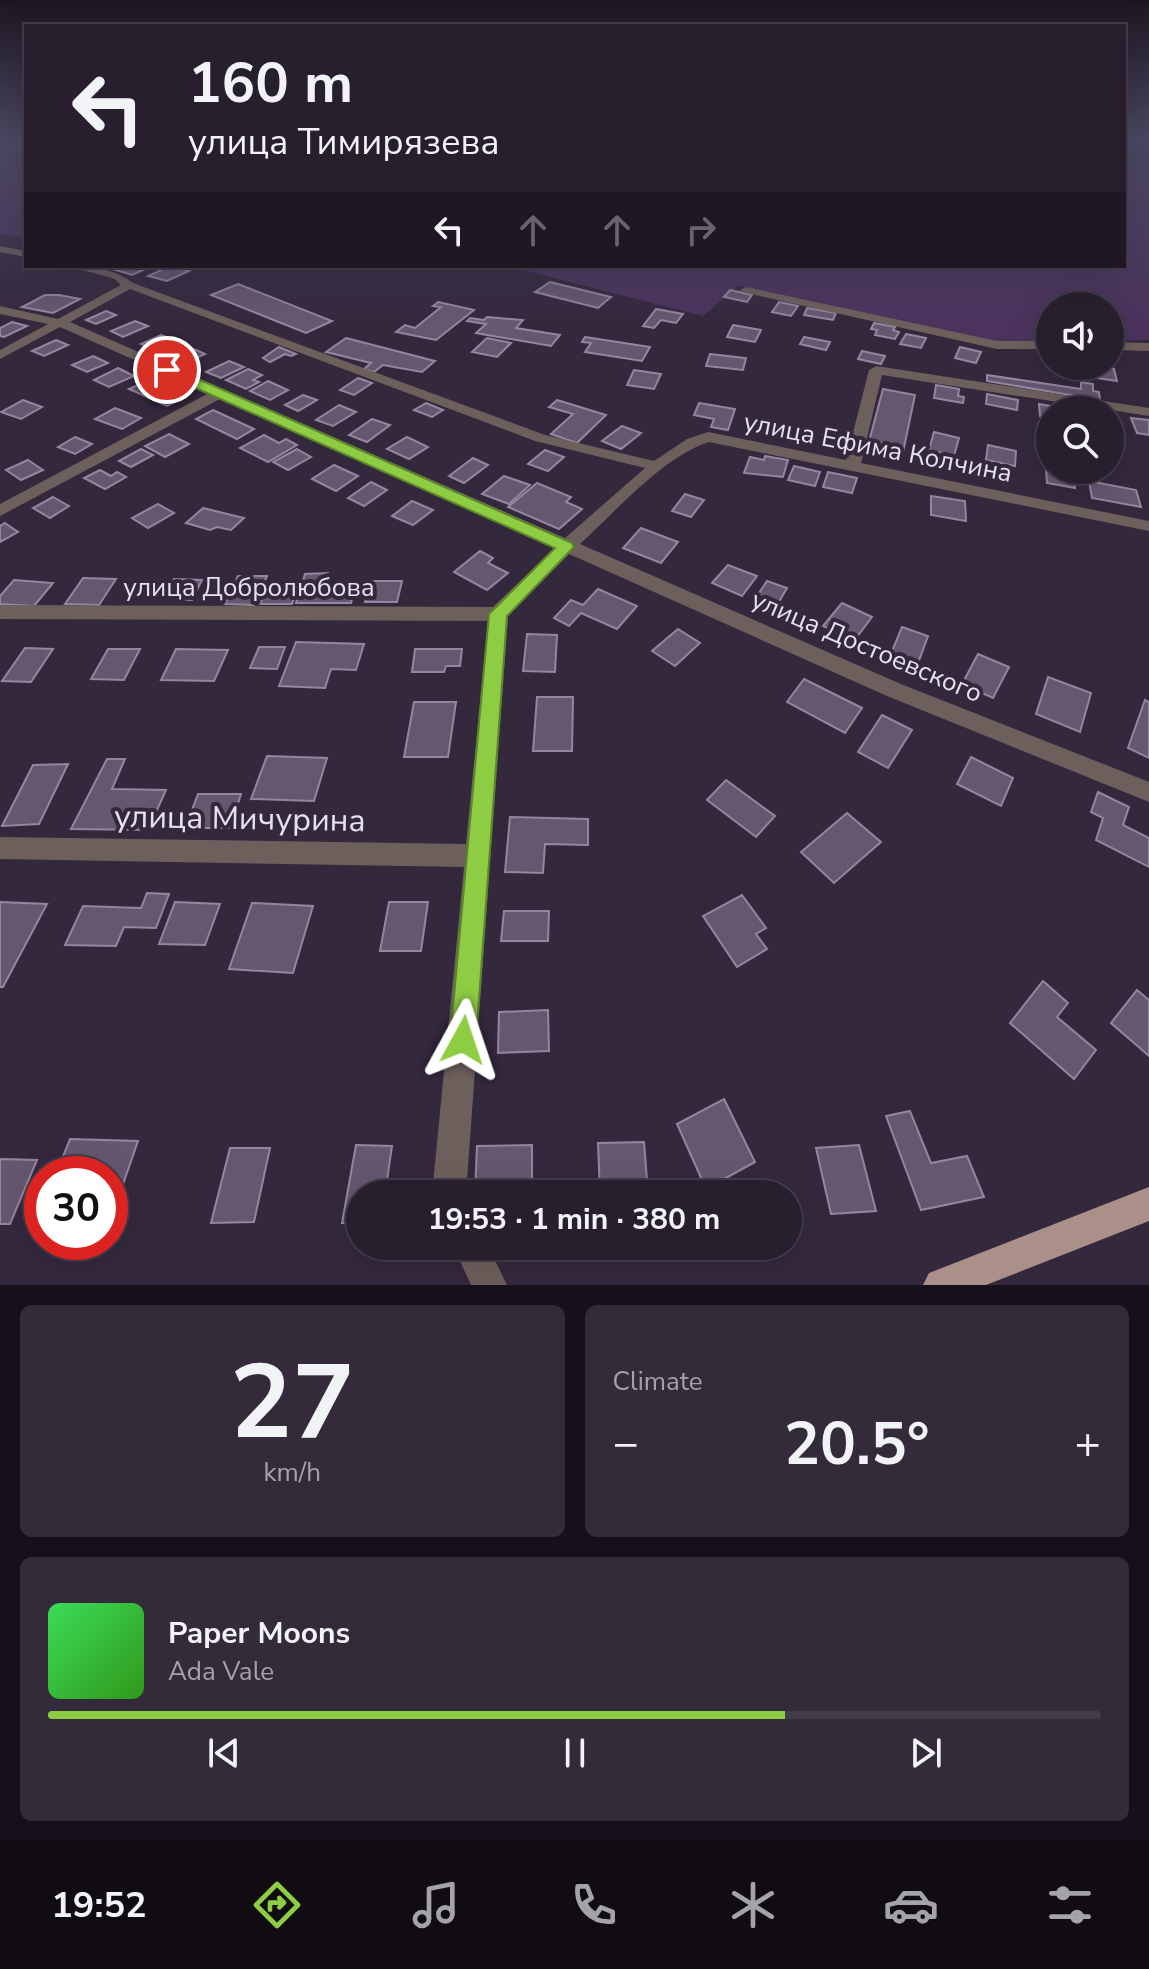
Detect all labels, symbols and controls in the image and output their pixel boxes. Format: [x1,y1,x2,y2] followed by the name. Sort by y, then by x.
[188,45,353,122] text: 160 m
[56,56,160,160] icon: left
[188,118,500,167] text: улица Тимирязева
[427,208,471,252] icon: left
[511,208,555,252] icon: ahead
[595,208,639,252] icon: ahead
[679,208,723,252] icon: right
[1036,292,1124,484] map controls
[1036,292,1124,380] button: sound
[133,336,201,404] pin
[145,348,189,392] icon: arrive
[1036,396,1124,484] button: search
[741,404,1015,491] street label: улица Ефима Колчина
[123,570,375,605] street label: улица Добролюбова
[746,582,988,711] street label: улица Достоевского
[114,795,366,842] street label: улица Мичурина
[421,998,505,1082] position arrow
[24,1156,128,1260] speed limit sign: 30
[428,1199,720,1240] text: 19:53 · 1 min · 380 m
[230,1332,355,1474] text: 27
[613,1364,703,1399] text: Climate
[784,1403,930,1485] text: 20.5°
[613,1414,639,1474] text: −
[1075,1414,1101,1474] text: +
[264,1455,321,1490] text: km/h
[168,1613,350,1654] text: Paper Moons
[168,1654,274,1689] text: Ada Vale
[202,1731,246,1775] icon: previous
[553,1731,597,1775] icon: pause
[904,1731,948,1775] icon: next
[249,1877,305,1933] icon: directions
[408,1877,464,1933] icon: music
[566,1877,622,1933] icon: phone
[725,1877,781,1933] icon: climate
[883,1877,939,1933] icon: car
[1042,1877,1098,1933] icon: filters
[51,1881,147,1930] text: 19:52

